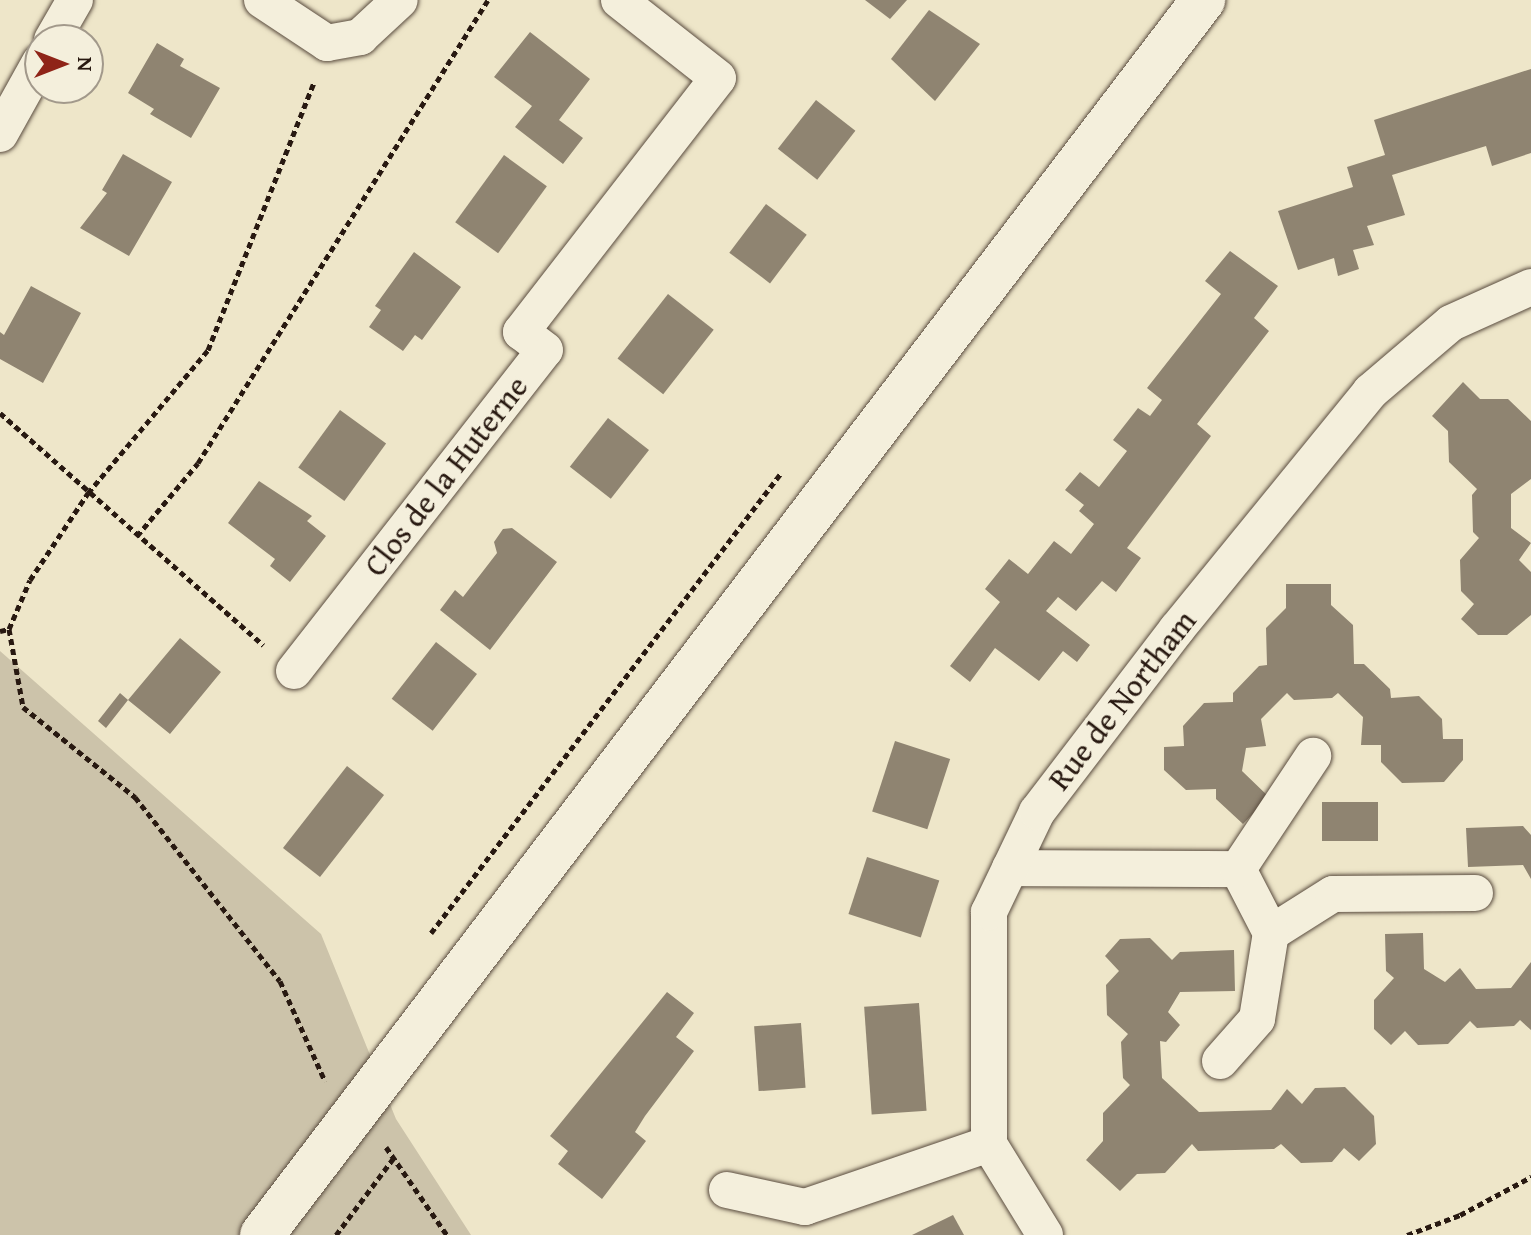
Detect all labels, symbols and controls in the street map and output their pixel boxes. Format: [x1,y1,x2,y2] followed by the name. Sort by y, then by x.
[24,24,104,104] north arrow
[70,57,102,71] text: N
[356,368,536,584] street label: Clos de la Huterne
[1040,602,1204,798] street label: Rue de Northam

